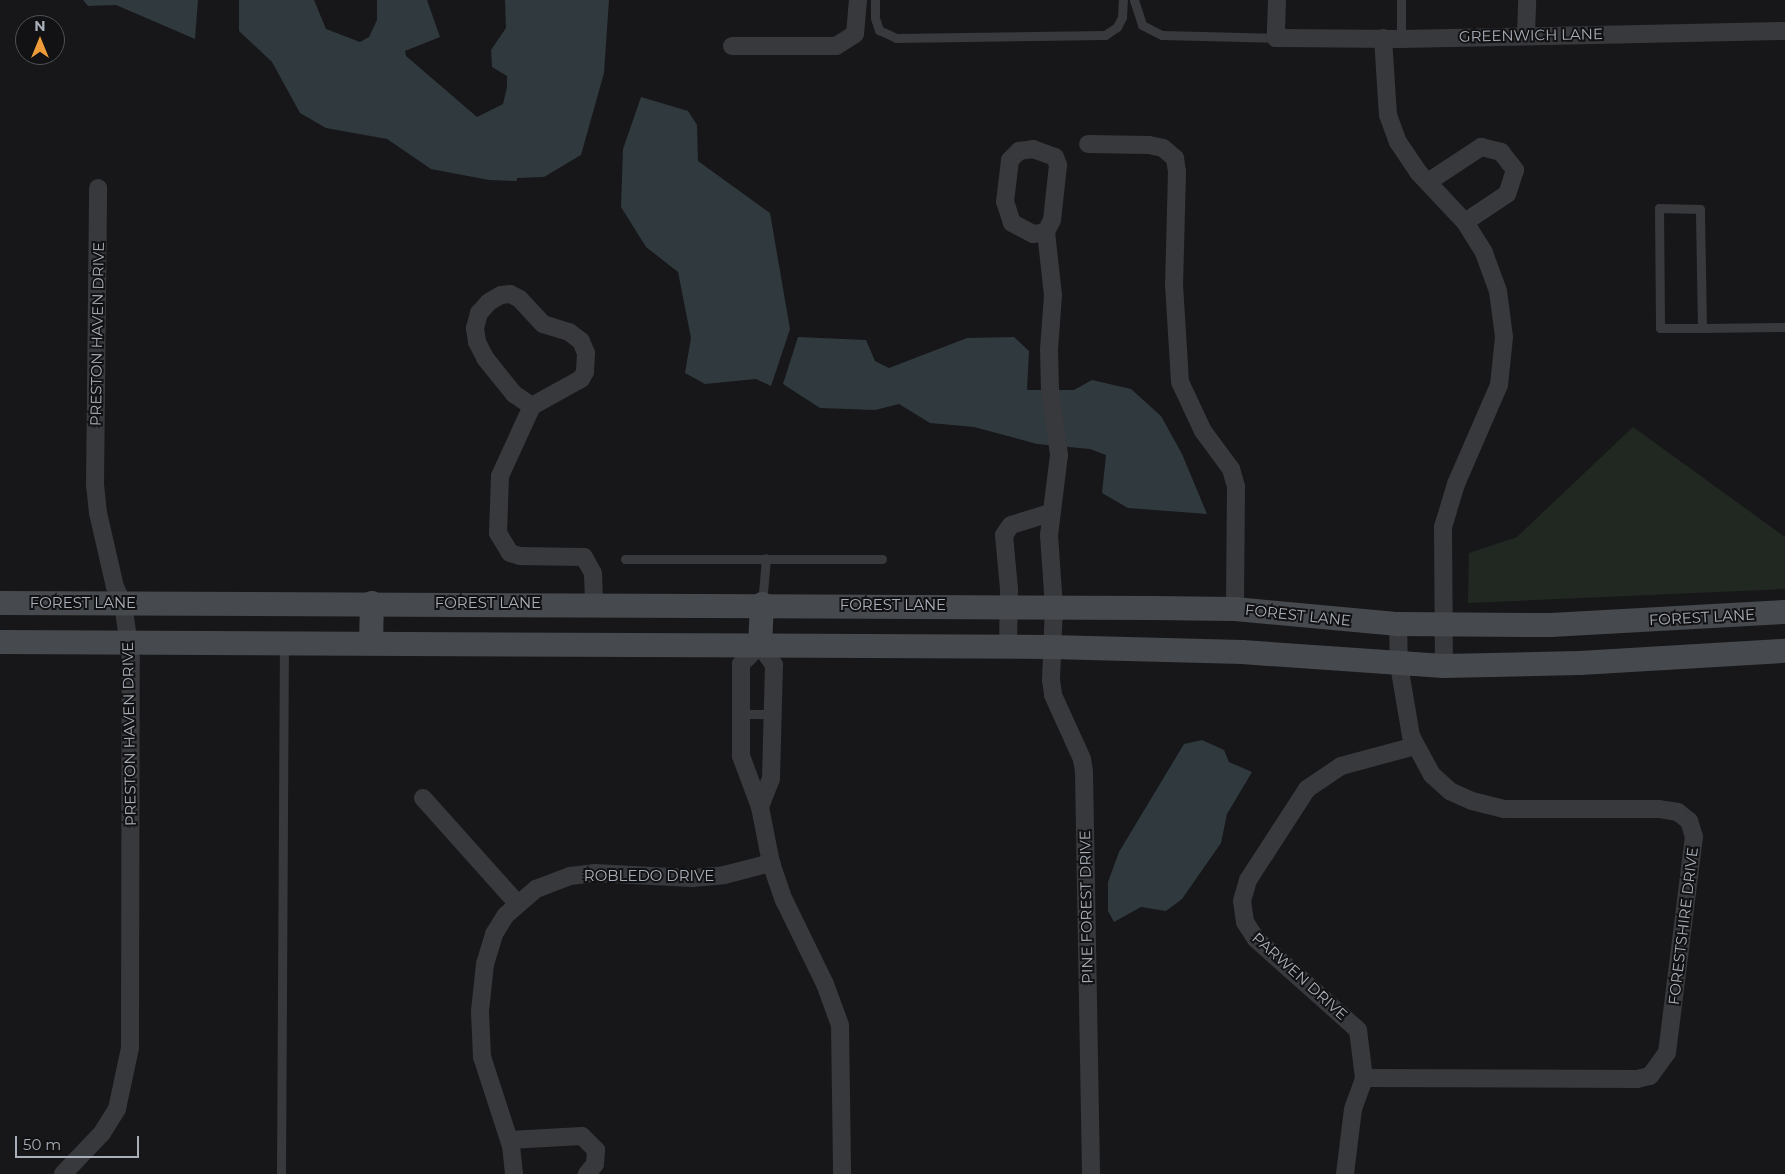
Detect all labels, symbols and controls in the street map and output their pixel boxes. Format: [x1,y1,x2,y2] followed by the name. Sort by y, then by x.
[15,15,65,65] north arrow
[34,17,46,35] text: N
[1459,25,1603,45] street label: GREENWICH LANE
[86,242,108,426] street label: PRESTON HAVEN DRIVE
[30,594,136,612] street label: FOREST LANE
[435,594,541,612] street label: FOREST LANE
[840,596,946,614] street label: FOREST LANE
[1244,600,1352,630] street label: FOREST LANE
[1648,605,1756,629] street label: FOREST LANE
[118,642,140,826] street label: PRESTON HAVEN DRIVE
[1076,830,1096,984] street label: PINE FOREST DRIVE
[1664,846,1702,1006] street label: FORESTSHIRE DRIVE
[584,867,714,885] street label: ROBLEDO DRIVE
[1249,928,1351,1024] street label: PARWEN DRIVE
[18,1126,141,1158] scale bar
[23,1135,61,1154] text: 50 m

